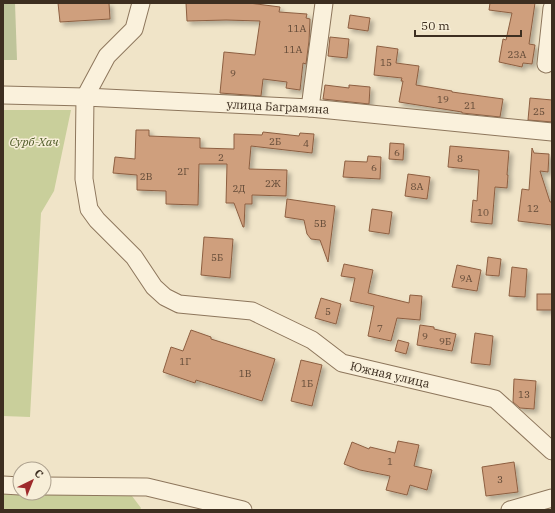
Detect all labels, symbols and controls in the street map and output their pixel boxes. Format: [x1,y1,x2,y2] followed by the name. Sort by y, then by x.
[415,12,521,38] scale bar
[421,18,450,33] text: 50 m
[288,22,307,35] house number: 11А
[284,43,303,56] house number: 11А
[508,48,527,61] house number: 23А
[380,56,392,69] house number: 15
[230,67,236,80] house number: 9
[437,93,449,106] house number: 19
[226,96,330,117] street label: улица Баграмяна
[464,99,476,112] house number: 21
[533,105,545,118] house number: 25
[9,134,59,149] park label: Сурб-Хач
[269,135,281,148] house number: 2Б
[303,137,309,150] house number: 4
[394,146,400,159] house number: 6
[218,151,224,164] house number: 2
[457,152,463,165] house number: 8
[371,161,377,174] house number: 6
[177,165,189,178] house number: 2Г
[140,170,153,183] house number: 2В
[265,177,281,190] house number: 2Ж
[411,180,424,193] house number: 8А
[233,182,246,195] house number: 2Д
[527,202,539,215] house number: 12
[477,206,489,219] house number: 10
[314,217,327,230] house number: 5В
[211,251,223,264] house number: 5Б
[460,272,473,285] house number: 9А
[325,305,331,318] house number: 5
[377,322,383,335] house number: 7
[422,330,428,343] house number: 9
[439,335,451,348] house number: 9Б
[179,355,191,368] house number: 1Г
[349,358,432,391] street label: Южная улица
[239,367,252,380] house number: 1В
[301,377,313,390] house number: 1Б
[518,388,530,401] house number: 13
[387,455,393,468] house number: 1
[12,461,52,501] north arrow
[31,466,46,481] text: С
[497,473,503,486] house number: 3

